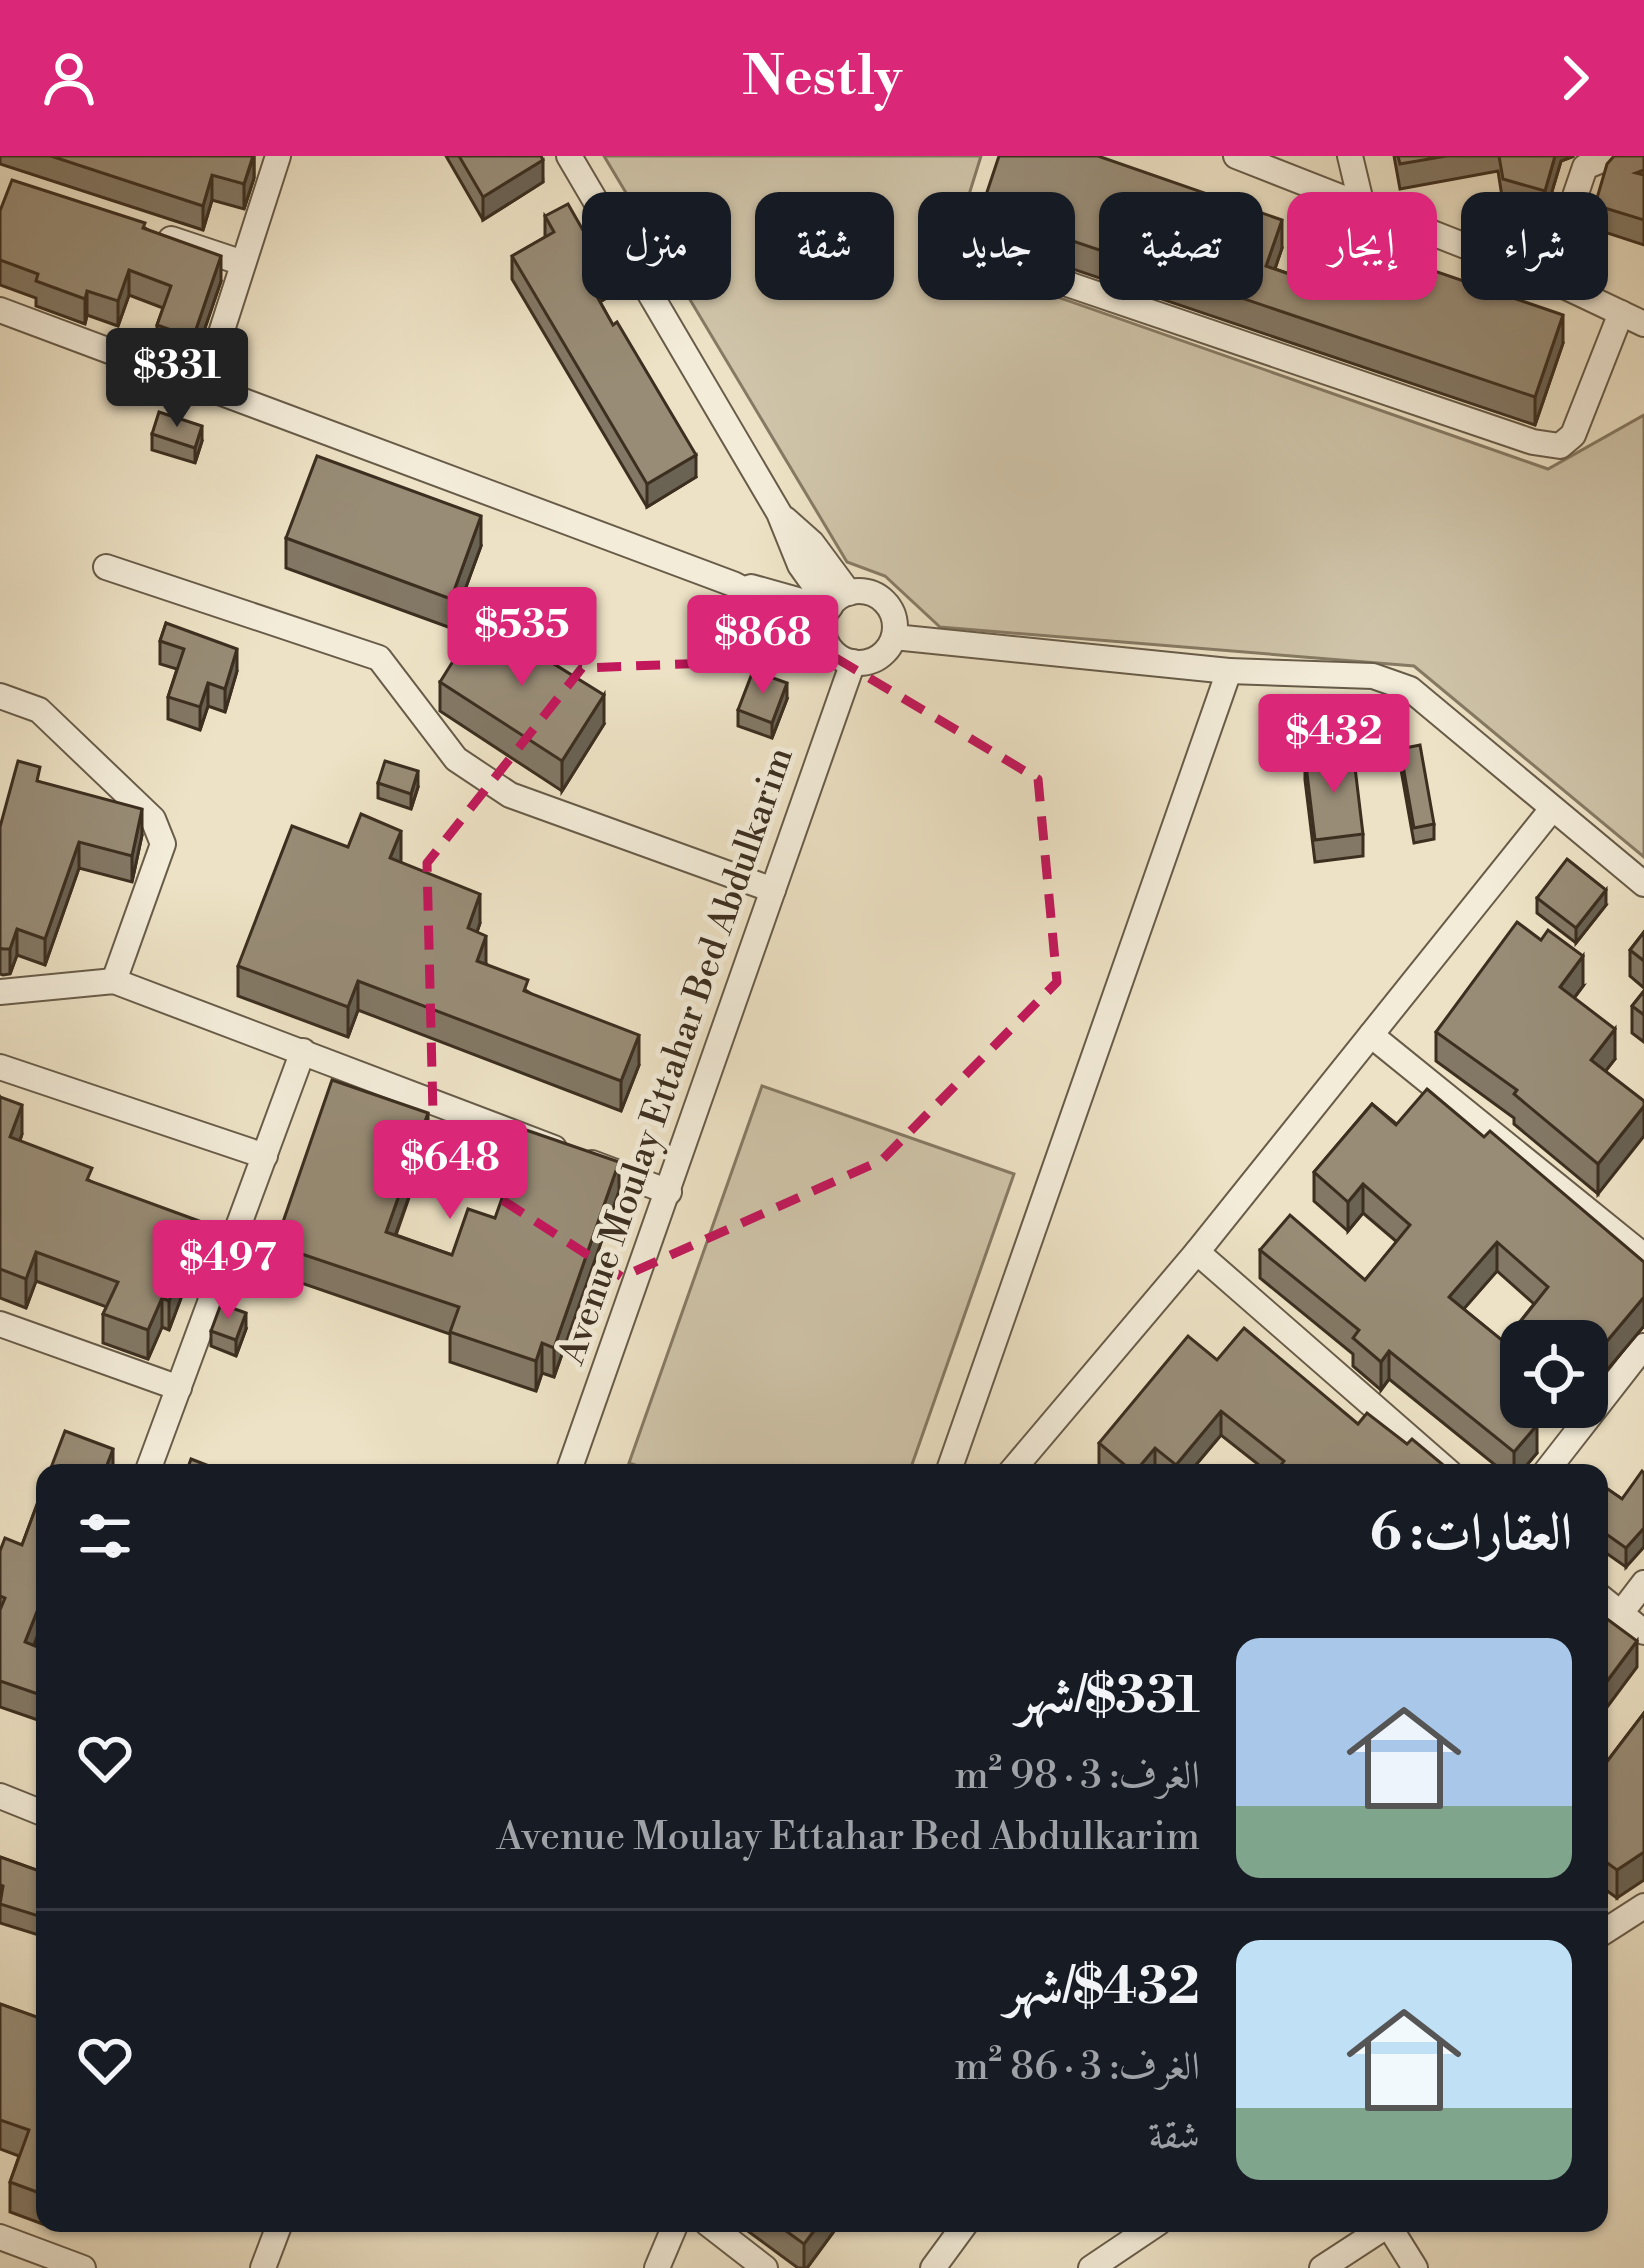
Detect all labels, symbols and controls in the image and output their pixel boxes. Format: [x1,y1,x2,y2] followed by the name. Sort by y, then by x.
[742,44,902,112] text: Nestly
[36,45,102,111] icon: person
[1542,45,1608,111] icon: forward
[582,192,731,300] chip: منزل
[755,192,894,300] chip: شقة
[918,192,1075,300] chip: جديد
[1099,192,1263,300] chip: تصفية
[1287,192,1437,300] chip: إيجار
[1461,192,1608,300] chip: شراء
[106,328,248,430] pin: $331
[133,342,221,391] text: $331
[451,587,593,689] pin: $535
[692,595,834,697] pin: $868
[474,601,570,650] text: $535
[714,609,812,658] text: $868
[1263,694,1405,796] pin: $432
[1285,708,1383,757] text: $432
[550,742,804,1371] street label: Avenue Moulay Ettahar Bed Abdulkarim
[379,1120,521,1222] pin: $648
[400,1134,500,1183] text: $648
[157,1220,299,1322] pin: $497
[180,1234,276,1283] text: $497
[1500,1320,1608,1428] map controls
[1500,1320,1608,1428] button: locate
[1369,1502,1572,1566] text: العقارات: 6
[72,1503,138,1569] icon: filters
[1017,1665,1200,1729] text: $331/شهر
[1332,1686,1476,1830] icon: home
[72,1725,138,1791] icon: heart
[954,1752,1200,1801] text: الغرف: 3 · 98 m²
[497,1813,1200,1862] text: Avenue Moulay Ettahar Bed Abdulkarim
[1005,1956,1200,2020] text: $432/شهر
[1332,1988,1476,2132] icon: home
[72,2027,138,2093] icon: heart
[954,2043,1200,2092] text: الغرف: 3 · 86 m²
[1148,2112,1200,2161] text: شقة

